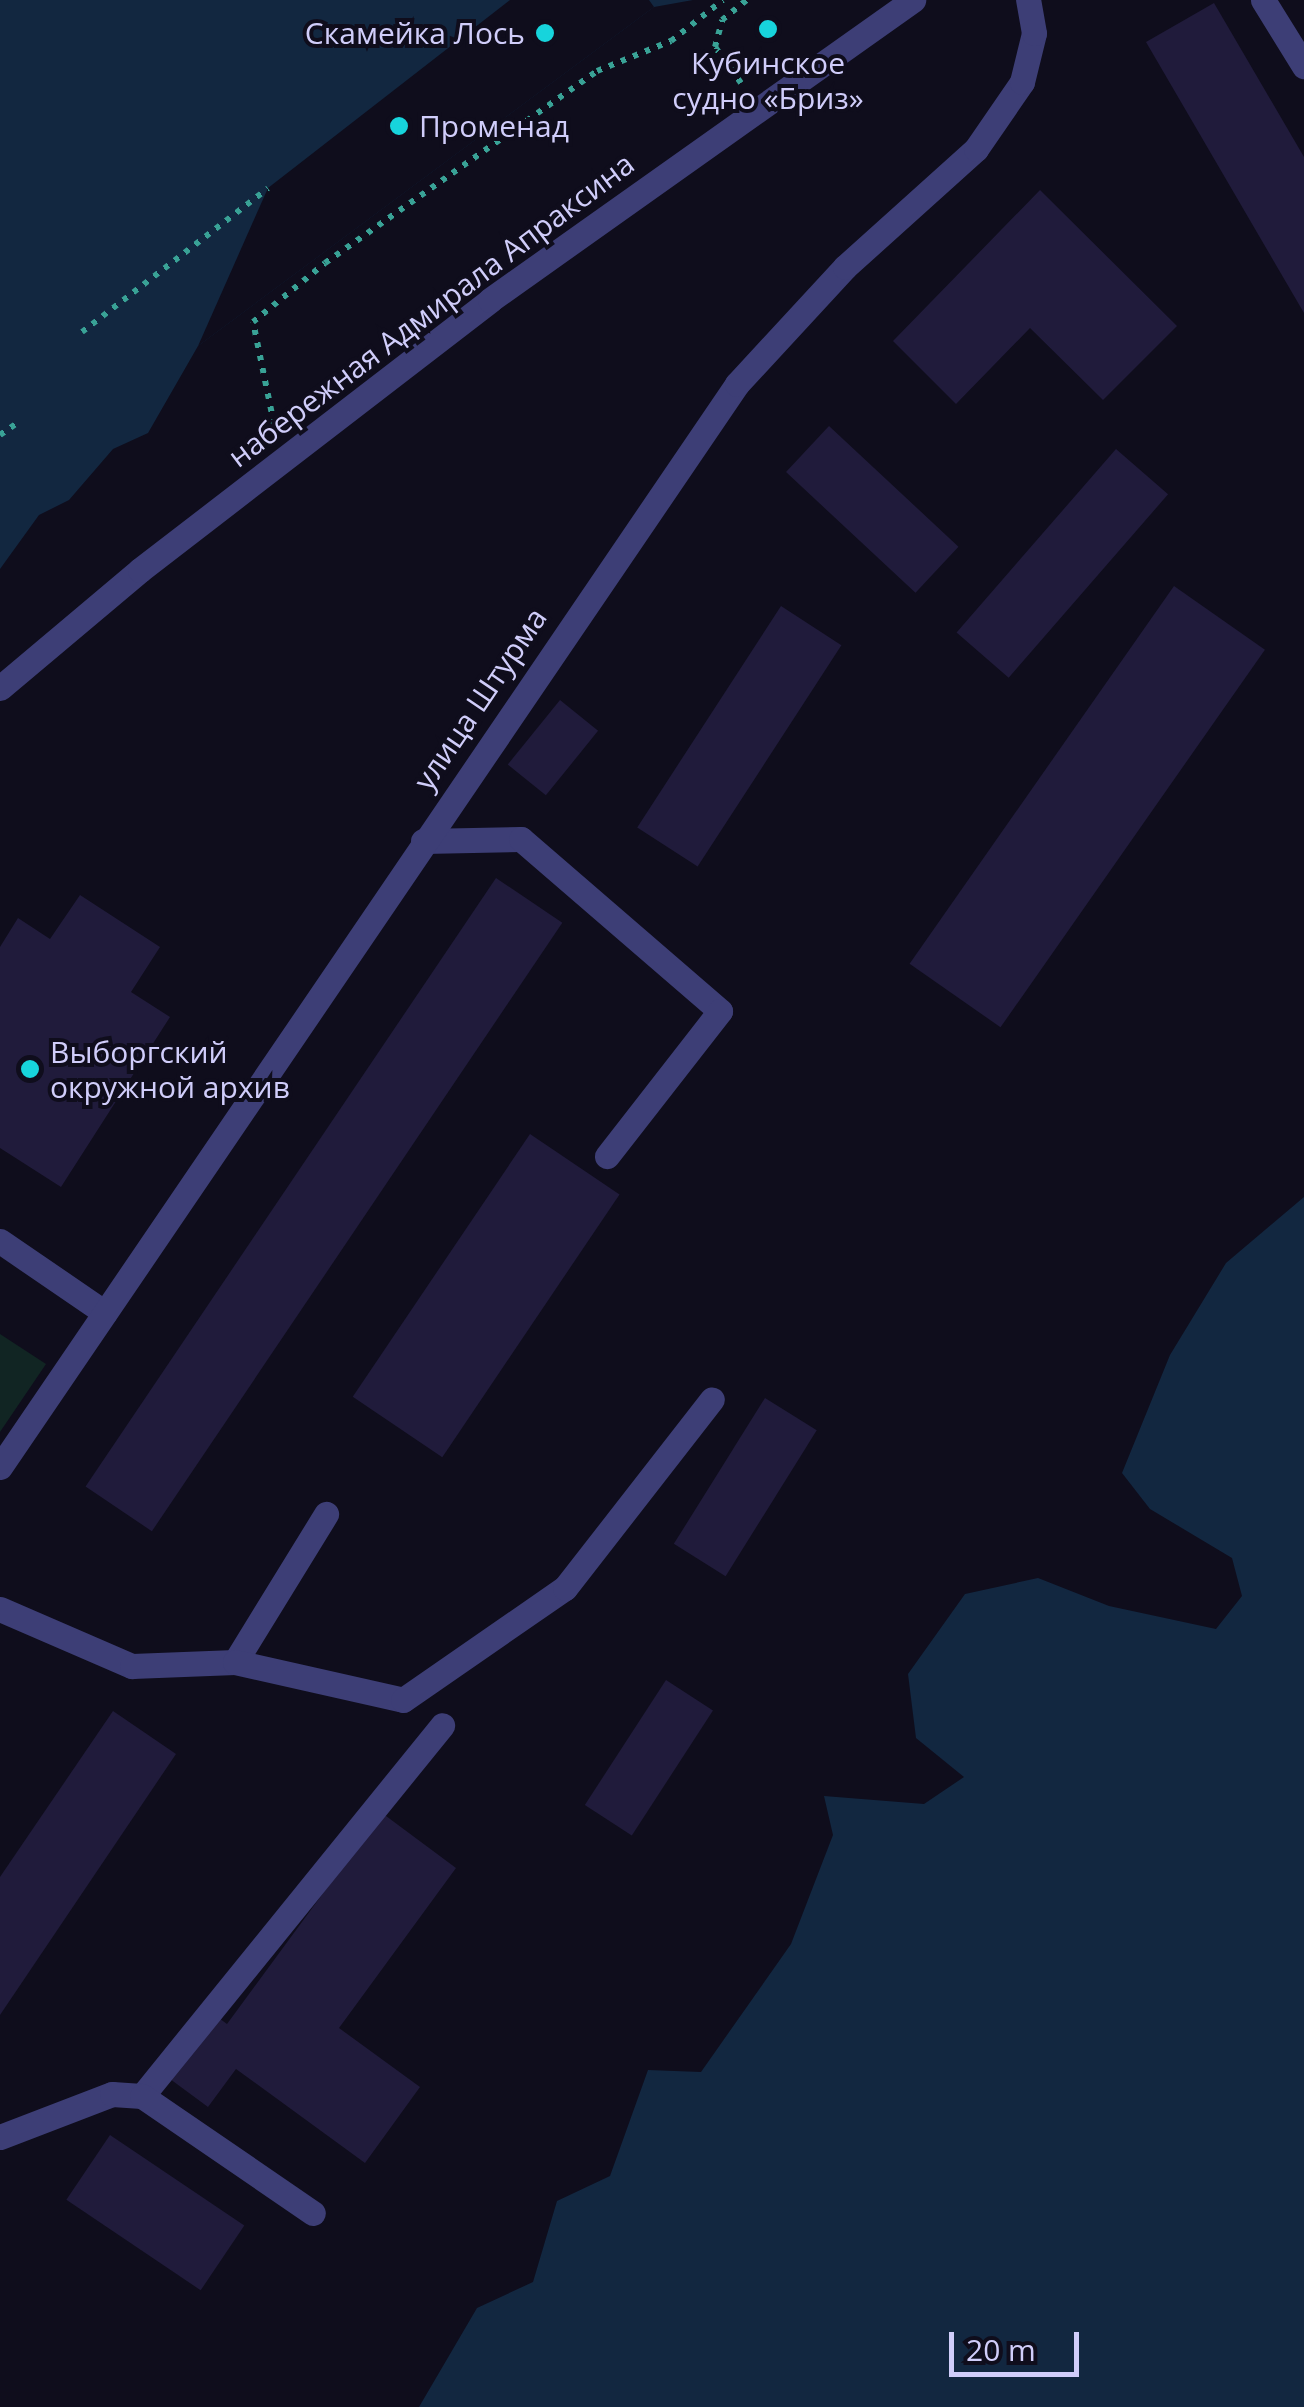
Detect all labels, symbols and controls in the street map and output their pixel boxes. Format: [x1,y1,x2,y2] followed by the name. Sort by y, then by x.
[305,15,525,51] place label: Скамейка Лось
[757,18,779,40] marker: Кубинское судно «Бриз»
[534,22,556,44] marker: Скамейка Лось
[672,45,864,116] place label: Кубинское судно «Бриз»
[419,108,569,144] place label: Променад
[388,115,410,137] marker: Променад
[221,146,641,474] street label: набережная Адмирала Апраксина
[406,601,554,797] street label: улица Штурма
[50,1034,290,1104] place label: Выборгский окружной архив
[19,1058,41,1080] marker: Выборгский окружной архив
[954,2312,1084,2374] scale bar
[966,2329,1036,2370] text: 20 m

